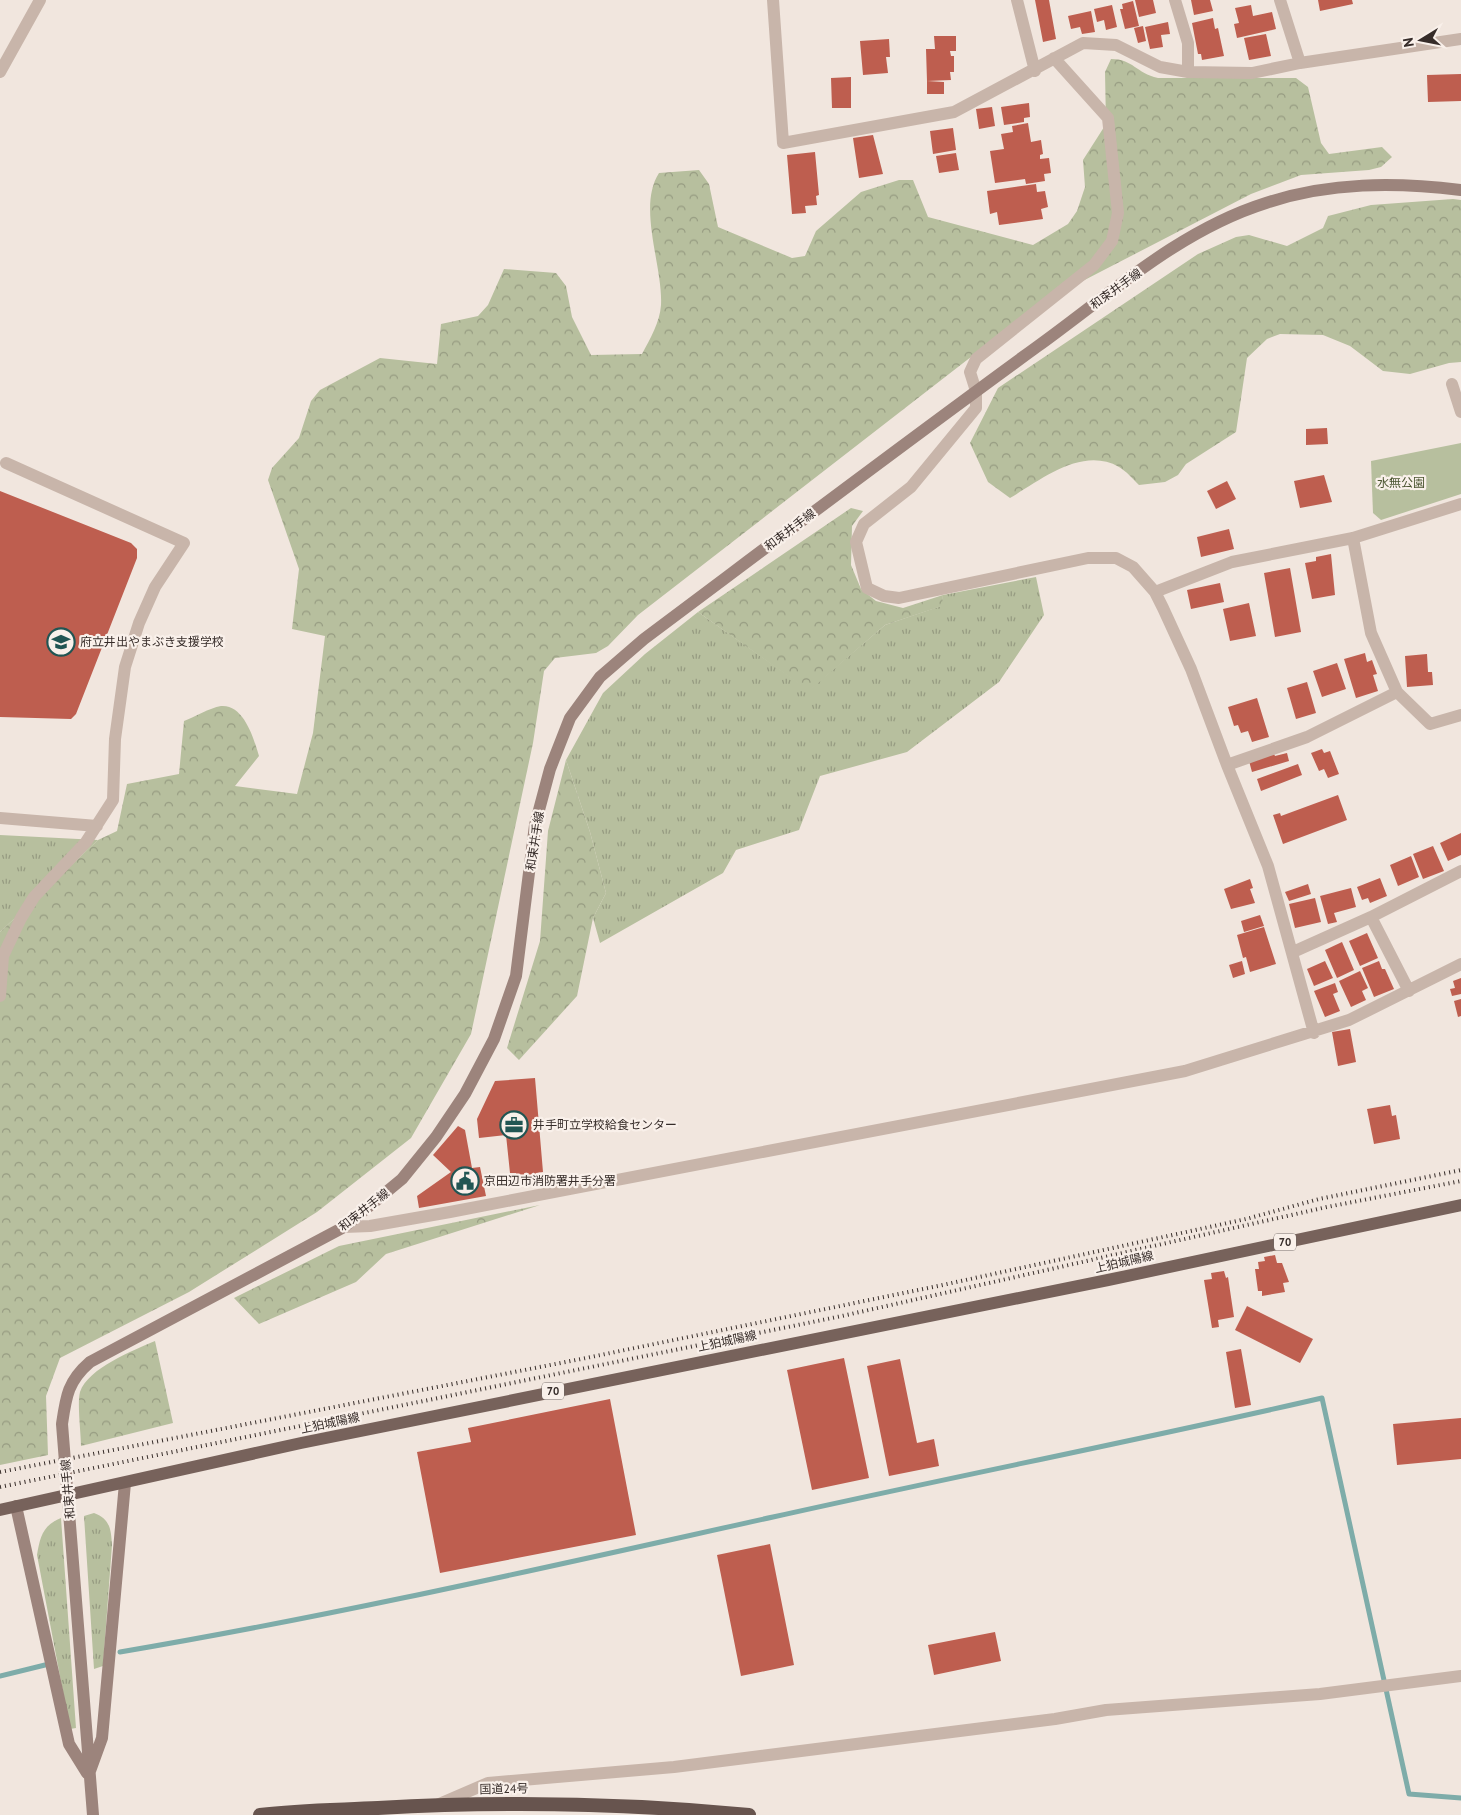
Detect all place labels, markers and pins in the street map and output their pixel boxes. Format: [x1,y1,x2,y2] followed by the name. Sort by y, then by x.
[46,627,76,657] school or university icon: 府立井出やまぶき支援学校
[80,634,224,649] place label: 府立井出やまぶき支援学校
[499,1110,529,1140] office icon: 井手町立学校給食センター
[533,1117,677,1132] place label: 井手町立学校給食センター
[450,1166,480,1196] public building icon: 京田辺市消防署井手分署
[484,1173,616,1188] place label: 京田辺市消防署井手分署

